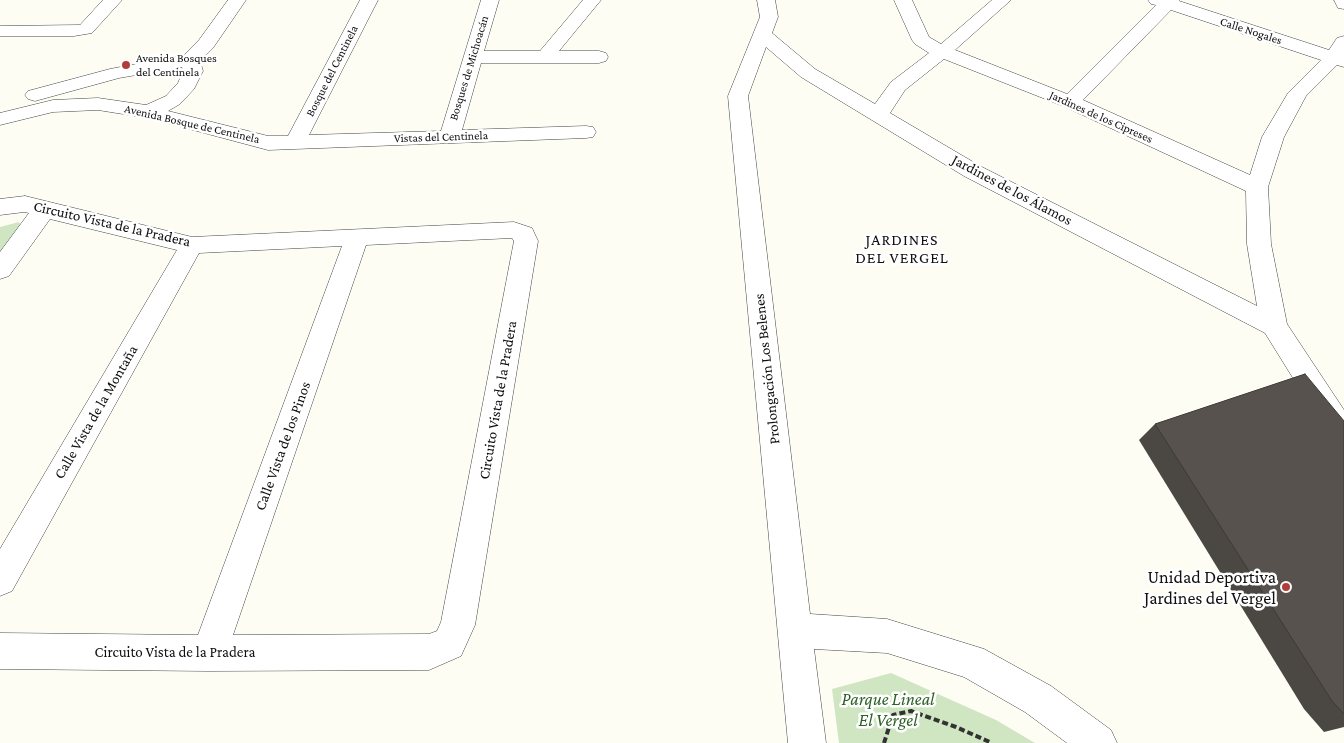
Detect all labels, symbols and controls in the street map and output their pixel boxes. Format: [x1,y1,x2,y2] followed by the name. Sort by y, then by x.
[446,14,492,122] street label: Bosques de Michoacán
[1218,14,1284,48] street label: Calle Nogales
[303,23,361,119] street label: Bosque del Centinela
[136,51,217,79] place label: Avenida Bosques del Centinela
[120,59,132,71] marker: Avenida Bosques del Centinela
[1047,88,1155,146] street label: Jardines de los Cipreses
[123,101,261,147] street label: Avenida Bosque de Centinela
[394,128,488,146] street label: Vistas del Centinela
[949,151,1075,229] street label: Jardines de los Álamos
[32,197,192,251] street label: Circuito Vista de la Pradera
[854,230,950,268] district label: JARDINES DEL VERGEL
[750,293,784,445] street label: Prolongación Los Belenes
[475,319,521,481] street label: Circuito Vista de la Pradera
[50,342,142,482] street label: Calle Vista de la Montaña
[251,379,315,513] street label: Calle Vista de los Pinos
[1144,566,1276,608] place label: Unidad Deportiva Jardines del Vergel
[1280,581,1292,593] marker: Unidad Deportiva Jardines del Vergel
[95,643,255,661] street label: Circuito Vista de la Pradera
[842,688,934,731] park label: Parque Lineal El Vergel

